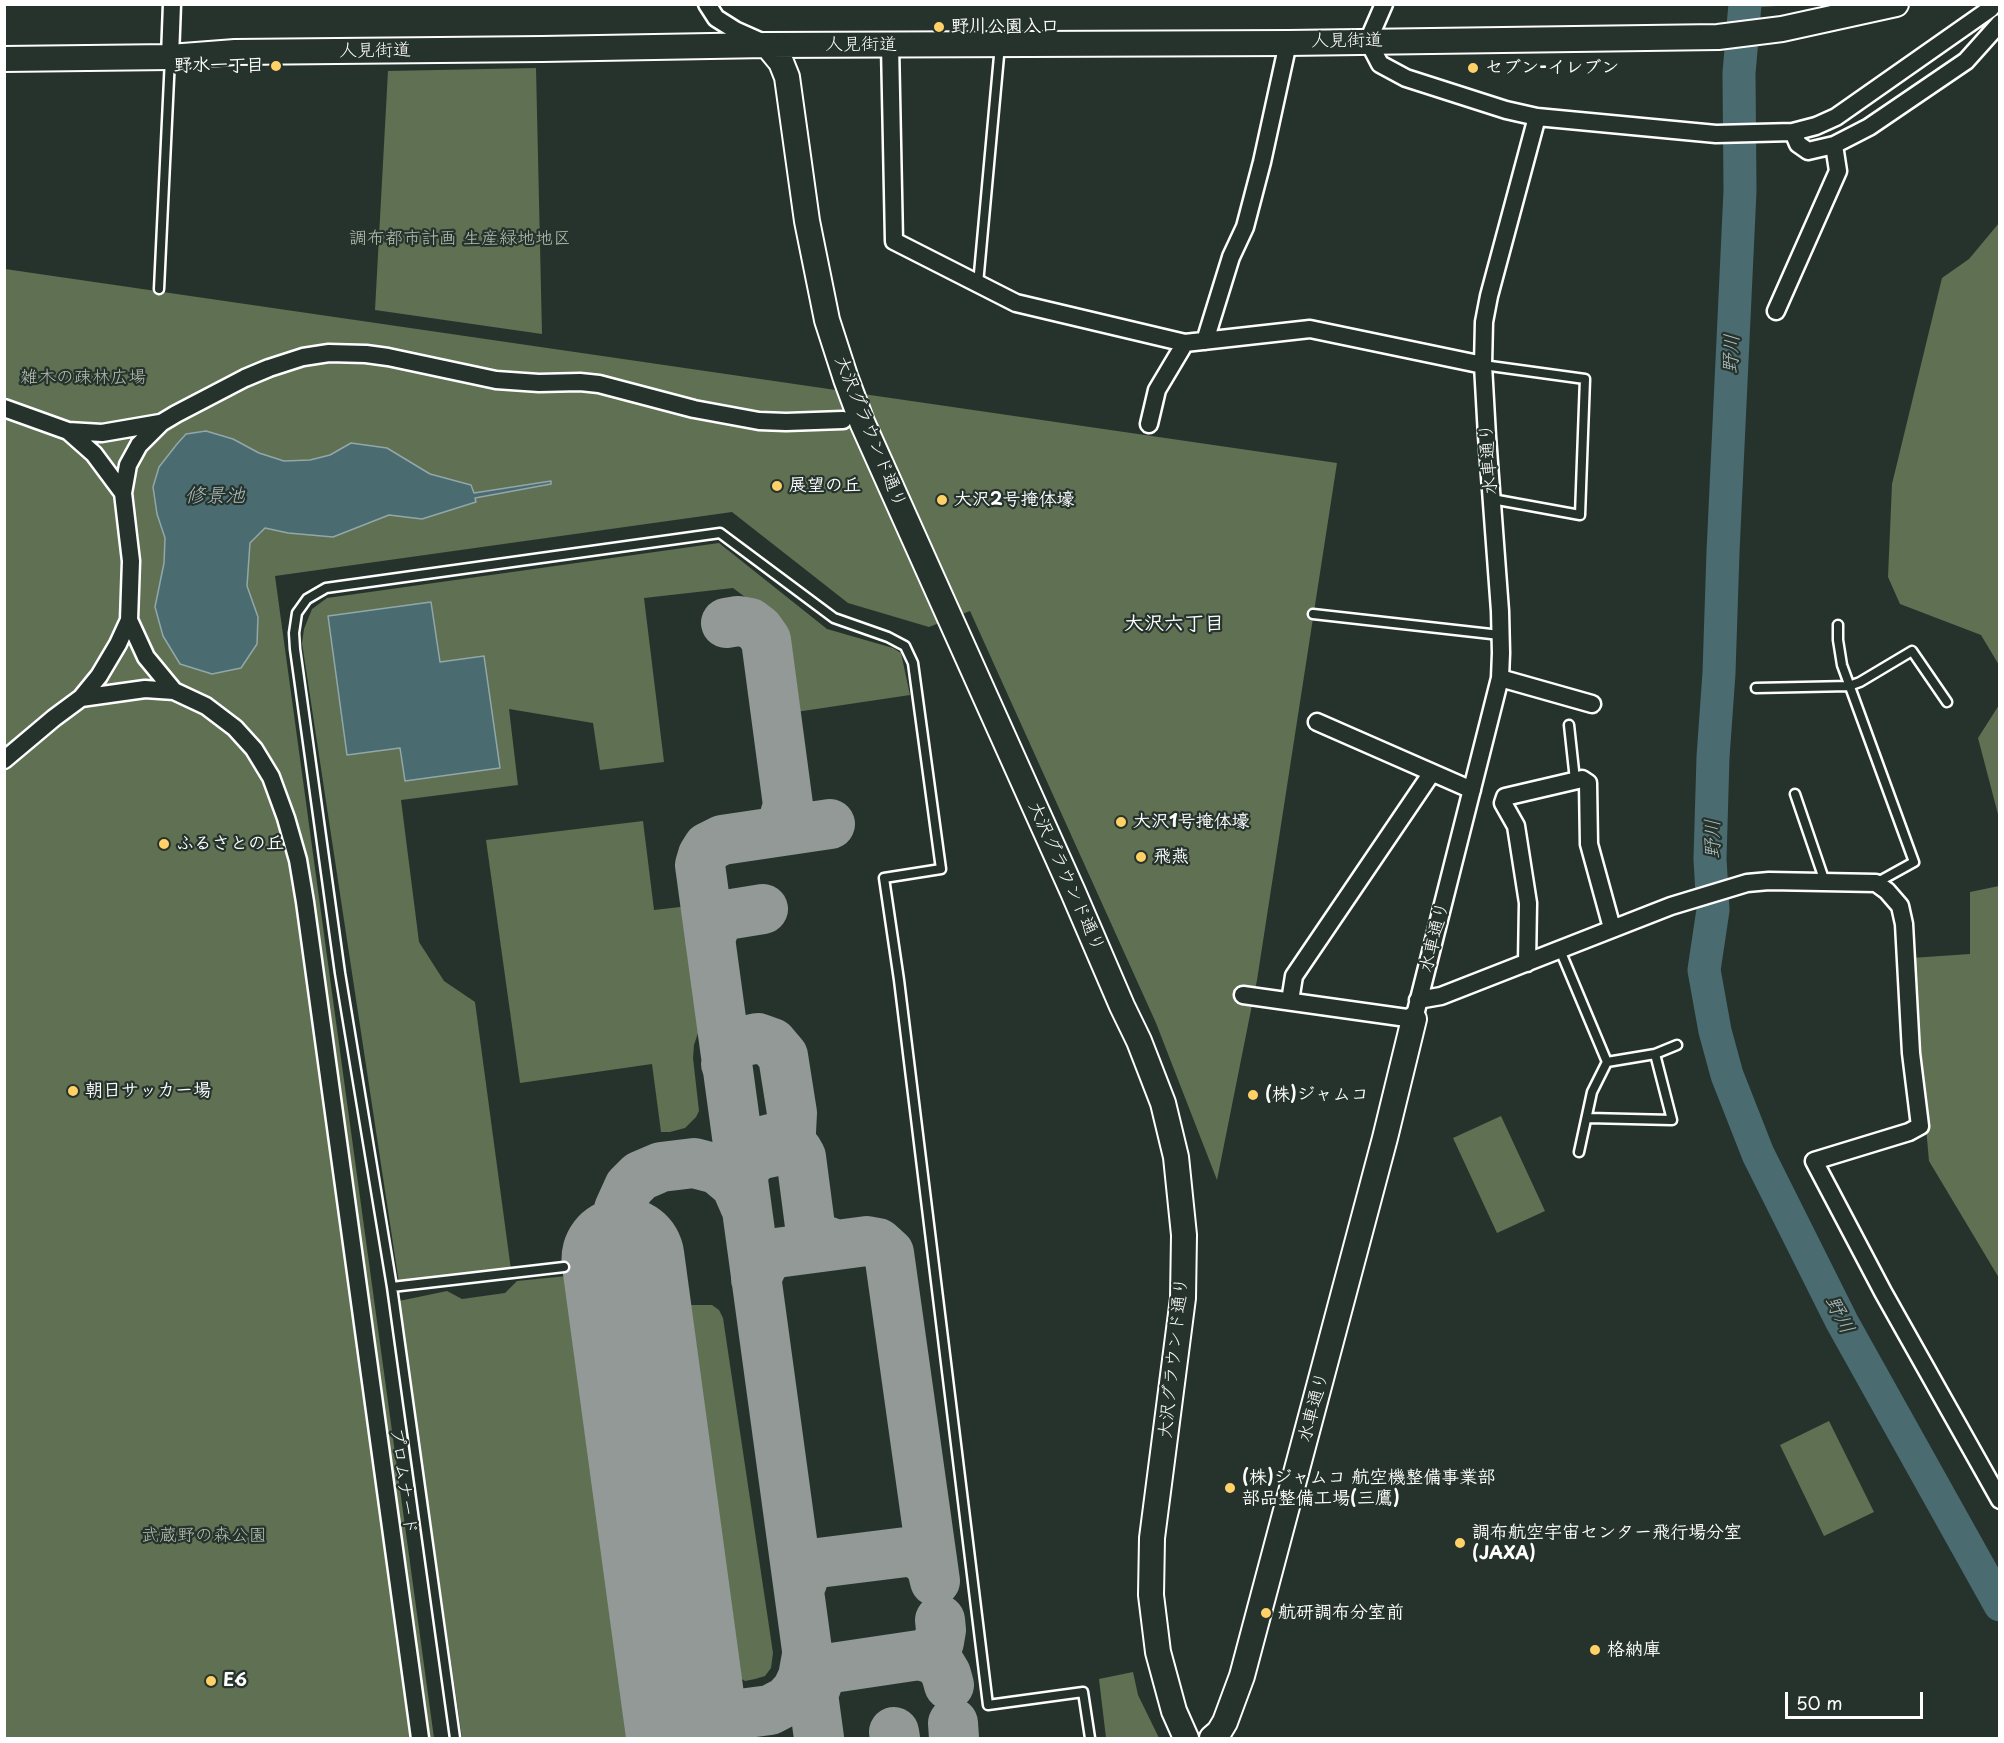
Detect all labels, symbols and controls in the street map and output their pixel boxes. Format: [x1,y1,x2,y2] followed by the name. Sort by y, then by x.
[951,16,1059,38] place label: 野川公園入口
[932,20,946,34] marker: 野川公園入口
[1311,30,1383,52] street label: 人見街道
[825,34,897,56] street label: 人見街道
[339,40,411,62] street label: 人見街道
[174,55,264,77] place label: 野水一丁目
[1485,57,1619,79] place label: セブン-イレブン
[269,59,283,73] marker: 野水一丁目
[1466,61,1480,75] marker: セブン-イレブン
[349,228,571,250] park label: 調布都市計画 生産緑地地区
[1719,333,1745,375] water label: 野川
[830,353,910,511] street label: 大沢グラウンド通り
[20,367,146,389] park label: 雑木の疎林広場
[1476,422,1502,496] street label: 水車通り
[789,475,861,497] place label: 展望の丘
[770,479,784,493] marker: 展望の丘
[185,484,245,508] water label: 修景池
[954,489,1075,511] place label: 大沢2号掩体壕
[935,493,949,507] marker: 大沢2号掩体壕
[1124,612,1224,636] district label: 大沢六丁目
[1023,799,1109,955] street label: 大沢グラウンド通り
[1133,811,1250,833] place label: 大沢1号掩体壕
[1114,815,1128,829] marker: 大沢1号掩体壕
[1701,819,1725,859] water label: 野川
[176,833,284,855] place label: ふるさとの丘
[157,837,171,851] marker: ふるさとの丘
[1153,846,1189,868] place label: 飛燕
[1134,850,1148,864] marker: 飛燕
[1416,899,1454,975] street label: 水車通り
[85,1080,211,1102] place label: 朝日サッカー場
[66,1084,80,1098] marker: 朝日サッカー場
[1265,1084,1369,1106] place label: (株)ジャムコ
[1246,1088,1260,1102] marker: (株)ジャムコ
[1155,1276,1193,1440] street label: 大沢グラウンド通り
[1819,1292,1859,1338] water label: 野川
[1294,1369,1334,1445] street label: 水車通り
[385,1426,421,1536] street label: プロムナード
[1242,1467,1495,1510] place label: (株)ジャムコ 航空機整備事業部 部品整備工場(三鷹)
[1223,1481,1237,1495] marker: (株)ジャムコ 航空機整備事業部 部品整備工場(三鷹)
[1472,1522,1742,1564] place label: 調布航空宇宙センター飛行場分室 (JAXA)
[141,1525,267,1547] park label: 武蔵野の森公園
[1453,1536,1467,1550] marker: 調布航空宇宙センター飛行場分室 (JAXA)
[1278,1602,1404,1624] place label: 航研調布分室前
[1259,1606,1273,1620] marker: 航研調布分室前
[1607,1639,1661,1661] place label: 格納庫
[1588,1643,1602,1657] marker: 格納庫
[223,1670,247,1692] place label: E6
[204,1674,218,1688] marker: E6
[1788,1680,1926,1718] scale bar
[1796,1689,1843,1716] text: 50 m

